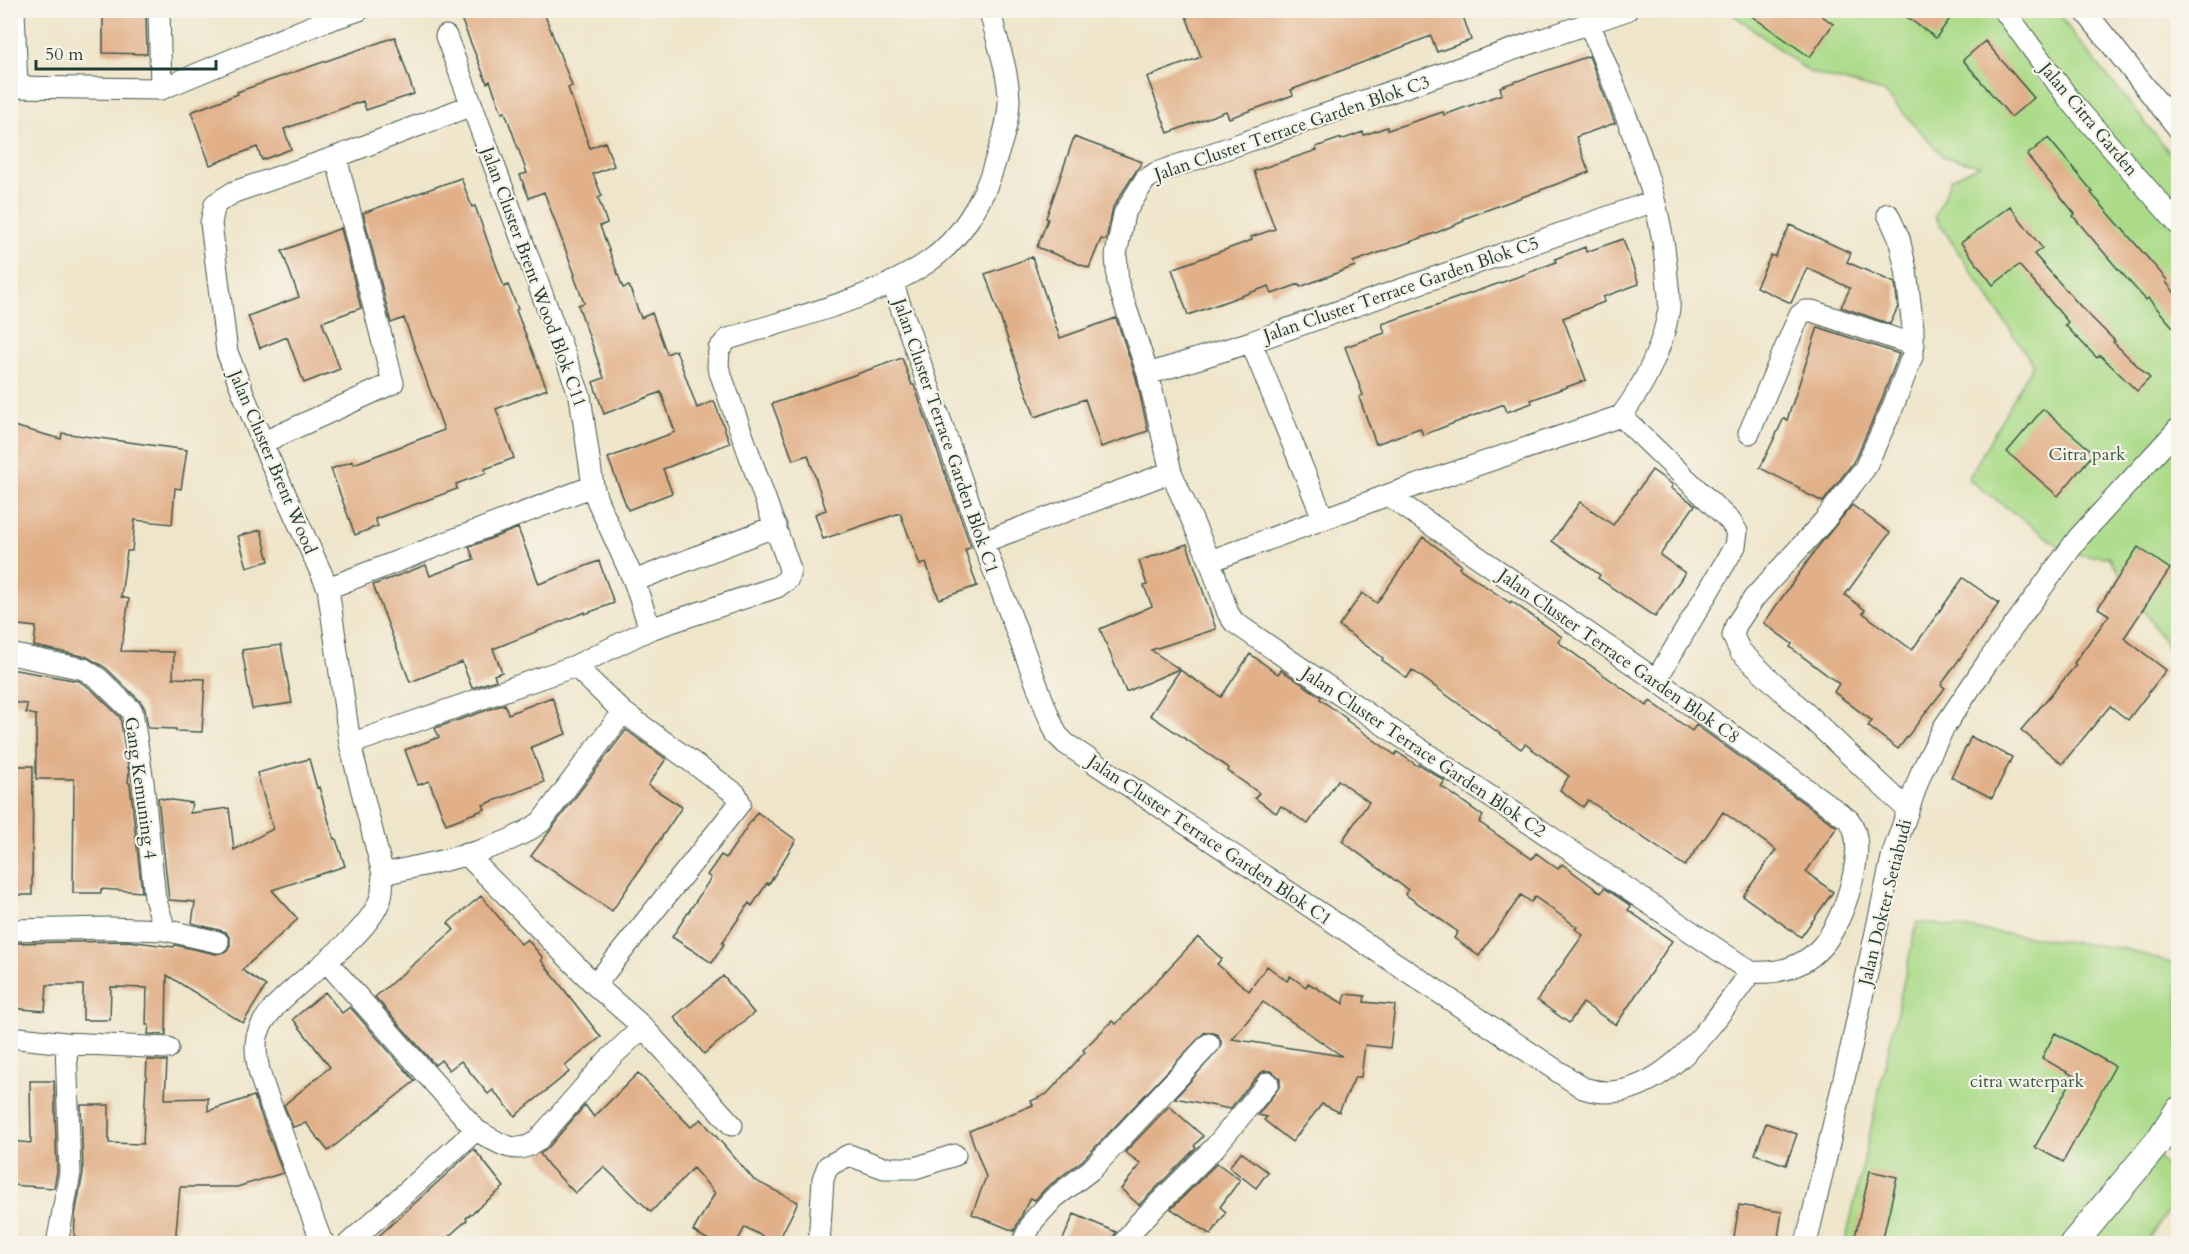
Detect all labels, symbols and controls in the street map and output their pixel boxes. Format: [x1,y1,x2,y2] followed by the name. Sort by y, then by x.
[36,33,216,71] scale bar
[45,42,84,67] text: 50 m
[2032,55,2144,182] street label: Jalan Citra Garden
[1148,69,1433,188] street label: Jalan Cluster Terrace Garden Blok C3
[474,141,592,411] street label: Jalan Cluster Brent Wood Blok C11
[1257,230,1542,349] street label: Jalan Cluster Terrace Garden Blok C5
[886,292,1005,577] street label: Jalan Cluster Terrace Garden Blok C1
[221,364,323,558] street label: Jalan Cluster Brent Wood
[2048,442,2126,467] park label: Citra park
[1490,561,1745,750] street label: Jalan Cluster Terrace Garden Blok C8
[1294,659,1551,844] street label: Jalan Cluster Terrace Garden Blok C2
[118,715,163,861] street label: Gang Kemuning 4
[1080,747,1337,932] street label: Jalan Cluster Terrace Garden Blok C1
[1852,816,1918,991] street label: Jalan Dokter Setiabudi
[1970,1069,2085,1094] park label: citra waterpark

